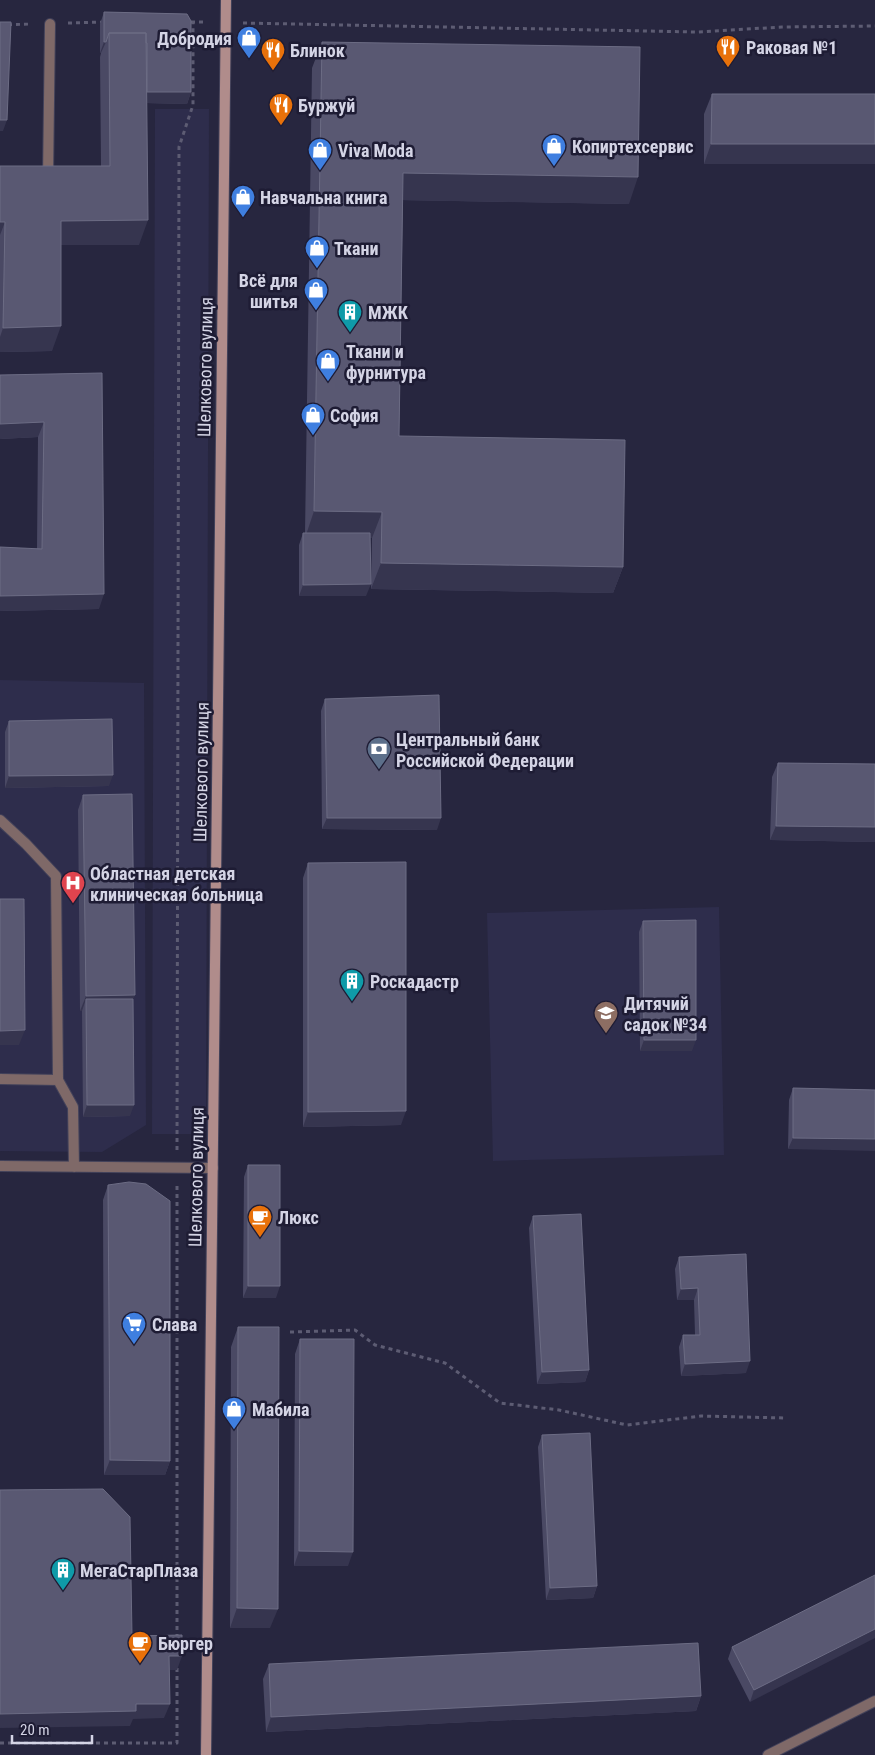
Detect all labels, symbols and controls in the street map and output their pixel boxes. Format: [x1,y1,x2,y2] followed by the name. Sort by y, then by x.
[236,25,262,59] shop icon: Добродия
[157,28,232,49] place label: Добродия
[715,34,741,68] restaurant icon: Раковая №1
[260,37,286,71] restaurant icon: Блинок
[746,37,837,58] place label: Раковая №1
[290,40,345,61] place label: Блинок
[268,92,294,126] restaurant icon: Буржуй
[298,95,355,116] place label: Буржуй
[541,133,567,167] shop icon: Копиртехсервис
[572,136,694,157] place label: Копиртехсервис
[307,137,333,171] shop icon: Viva Moda
[338,140,414,161] place label: Viva Moda
[230,184,256,218] shop icon: Навчальна книга
[260,187,388,208] place label: Навчальна книга
[304,235,330,269] shop icon: Ткани
[334,238,379,259] place label: Ткани
[239,270,298,312] place label: Всё для шитья
[303,277,329,311] shop icon: Всё для шитья
[193,297,217,437] street label: Шелкового вулиця
[337,299,363,333] building icon: МЖК
[368,302,409,323] place label: МЖК
[346,341,426,383] place label: Ткани и фурнитура
[315,348,341,382] shop icon: Ткани и фурнитура
[300,402,326,436] shop icon: София
[330,405,379,426] place label: София
[189,702,213,842] street label: Шелкового вулиця
[396,729,574,771] place label: Центральный банк Российской Федерации
[366,736,392,770] bank icon: Центральный банк Российской Федерации
[90,863,263,905] place label: Областная детская клиническая больница
[60,870,86,904] hospital icon: Областная детская клиническая больница
[339,968,365,1002] building icon: Роскадастр
[370,971,459,992] place label: Роскадастр
[624,993,707,1035] place label: Дитячий садок №34
[593,1000,619,1034] school or university icon: Дитячий садок №34
[184,1107,208,1247] street label: Шелкового вулиця
[247,1204,273,1238] cafe icon: Люкс
[278,1207,319,1228] place label: Люкс
[121,1311,147,1345] supermarket icon: Слава
[152,1314,197,1335] place label: Слава
[221,1396,247,1430] shop icon: Мабила
[252,1399,310,1420] place label: Мабила
[50,1557,76,1591] building icon: МегаСтарПлаза
[80,1560,198,1581] place label: МегаСтарПлаза
[127,1630,153,1664] cafe icon: Бюргер
[158,1633,213,1654] place label: Бюргер
[12,1712,92,1744] scale bar
[20,1721,50,1739] text: 20 m

